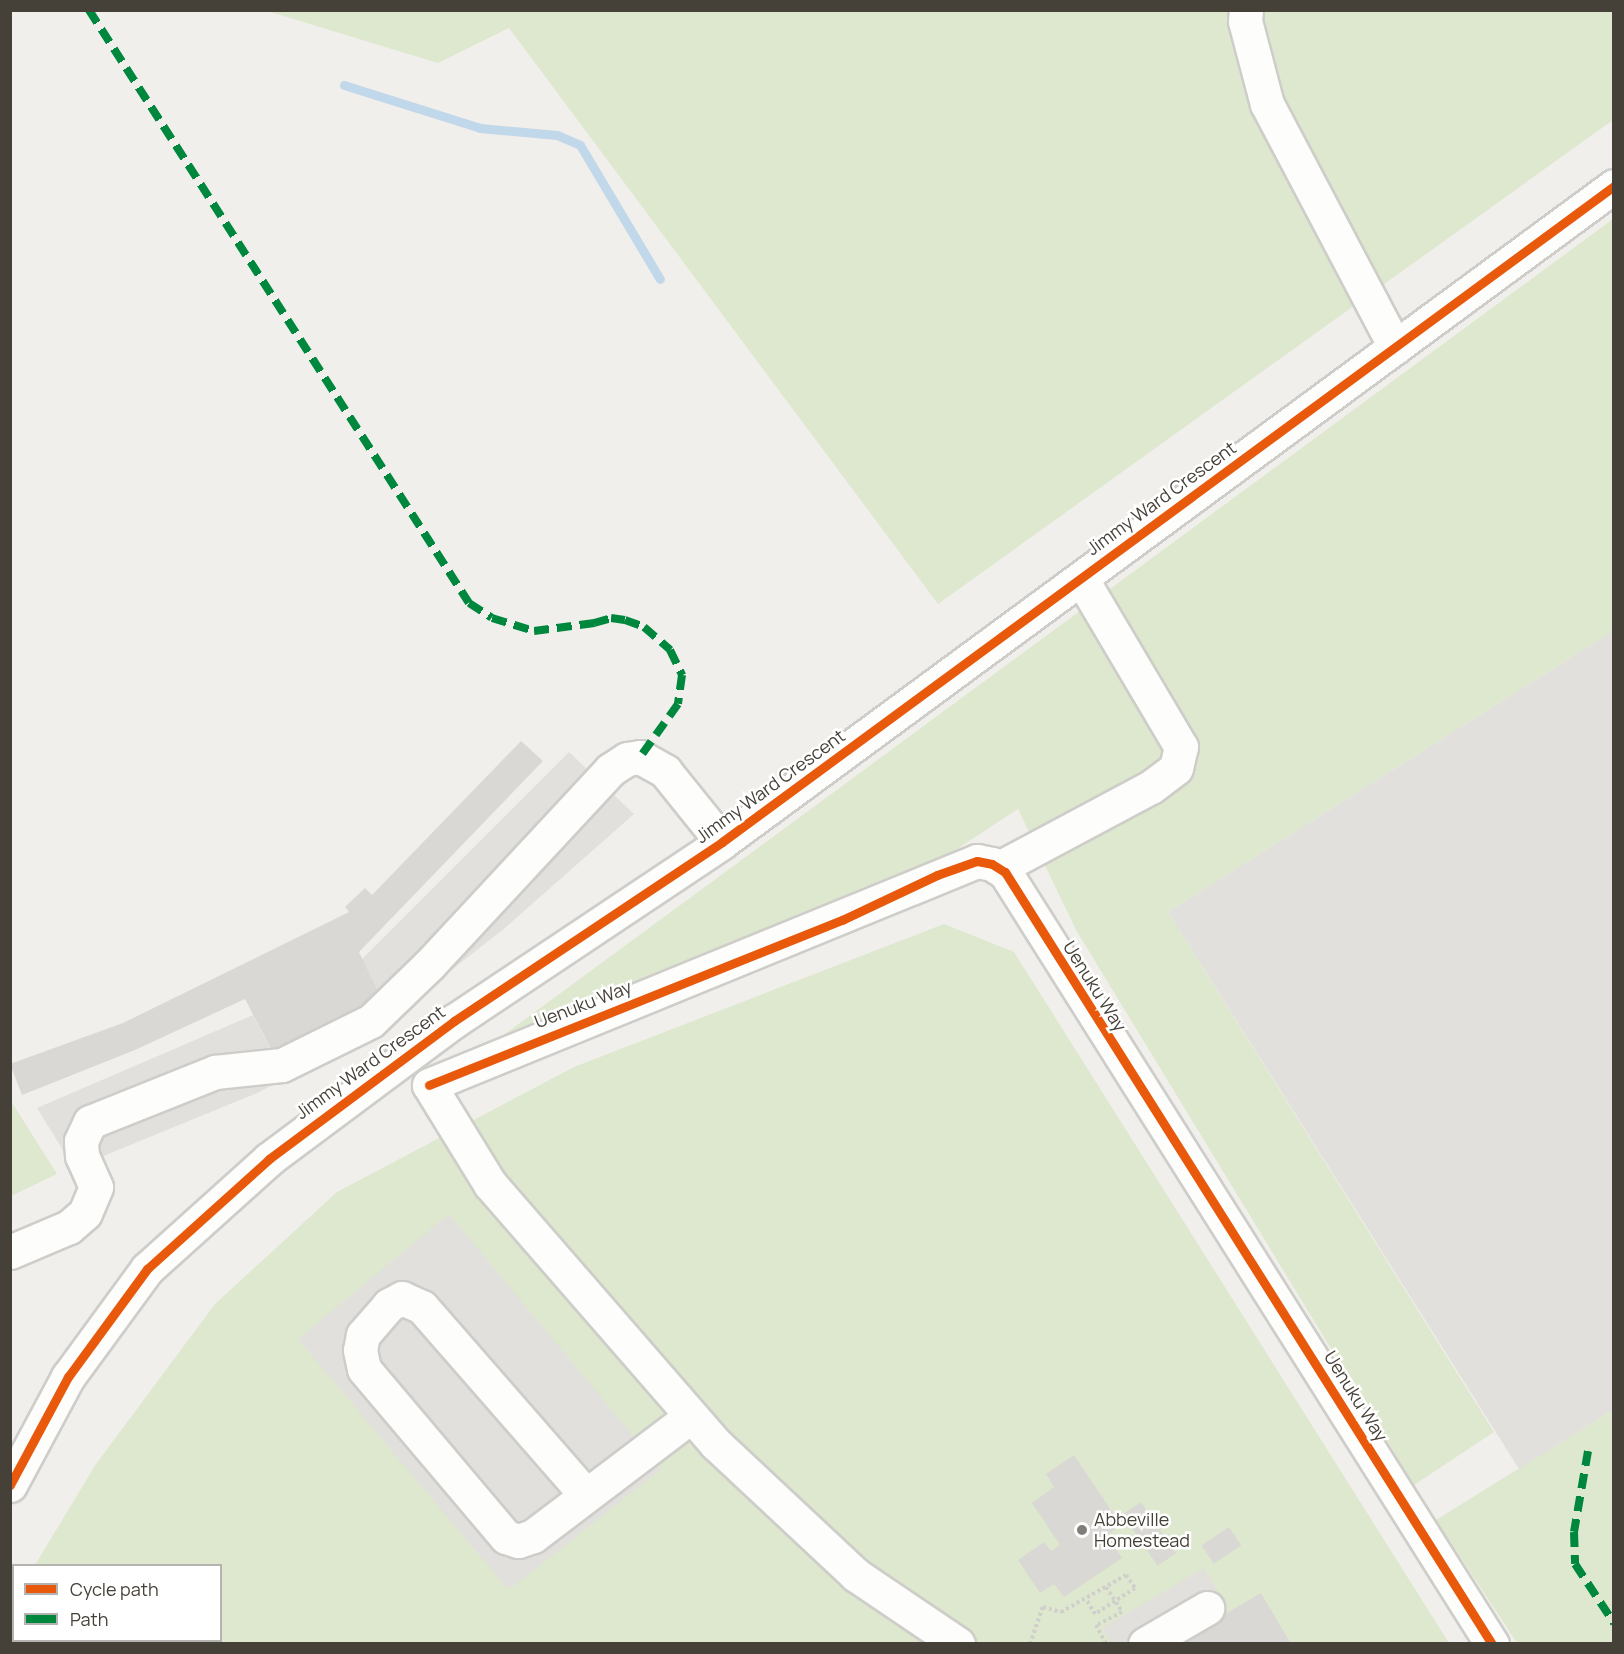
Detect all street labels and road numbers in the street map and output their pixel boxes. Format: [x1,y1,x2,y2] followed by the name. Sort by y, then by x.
[1082,437,1240,559] street label: Jimmy Ward Crescent
[691,725,849,847] street label: Jimmy Ward Crescent
[1059,937,1131,1035] street label: Uenuku Way
[531,976,635,1032] street label: Uenuku Way
[291,1001,449,1123] street label: Jimmy Ward Crescent
[1320,1347,1392,1445] street label: Uenuku Way

